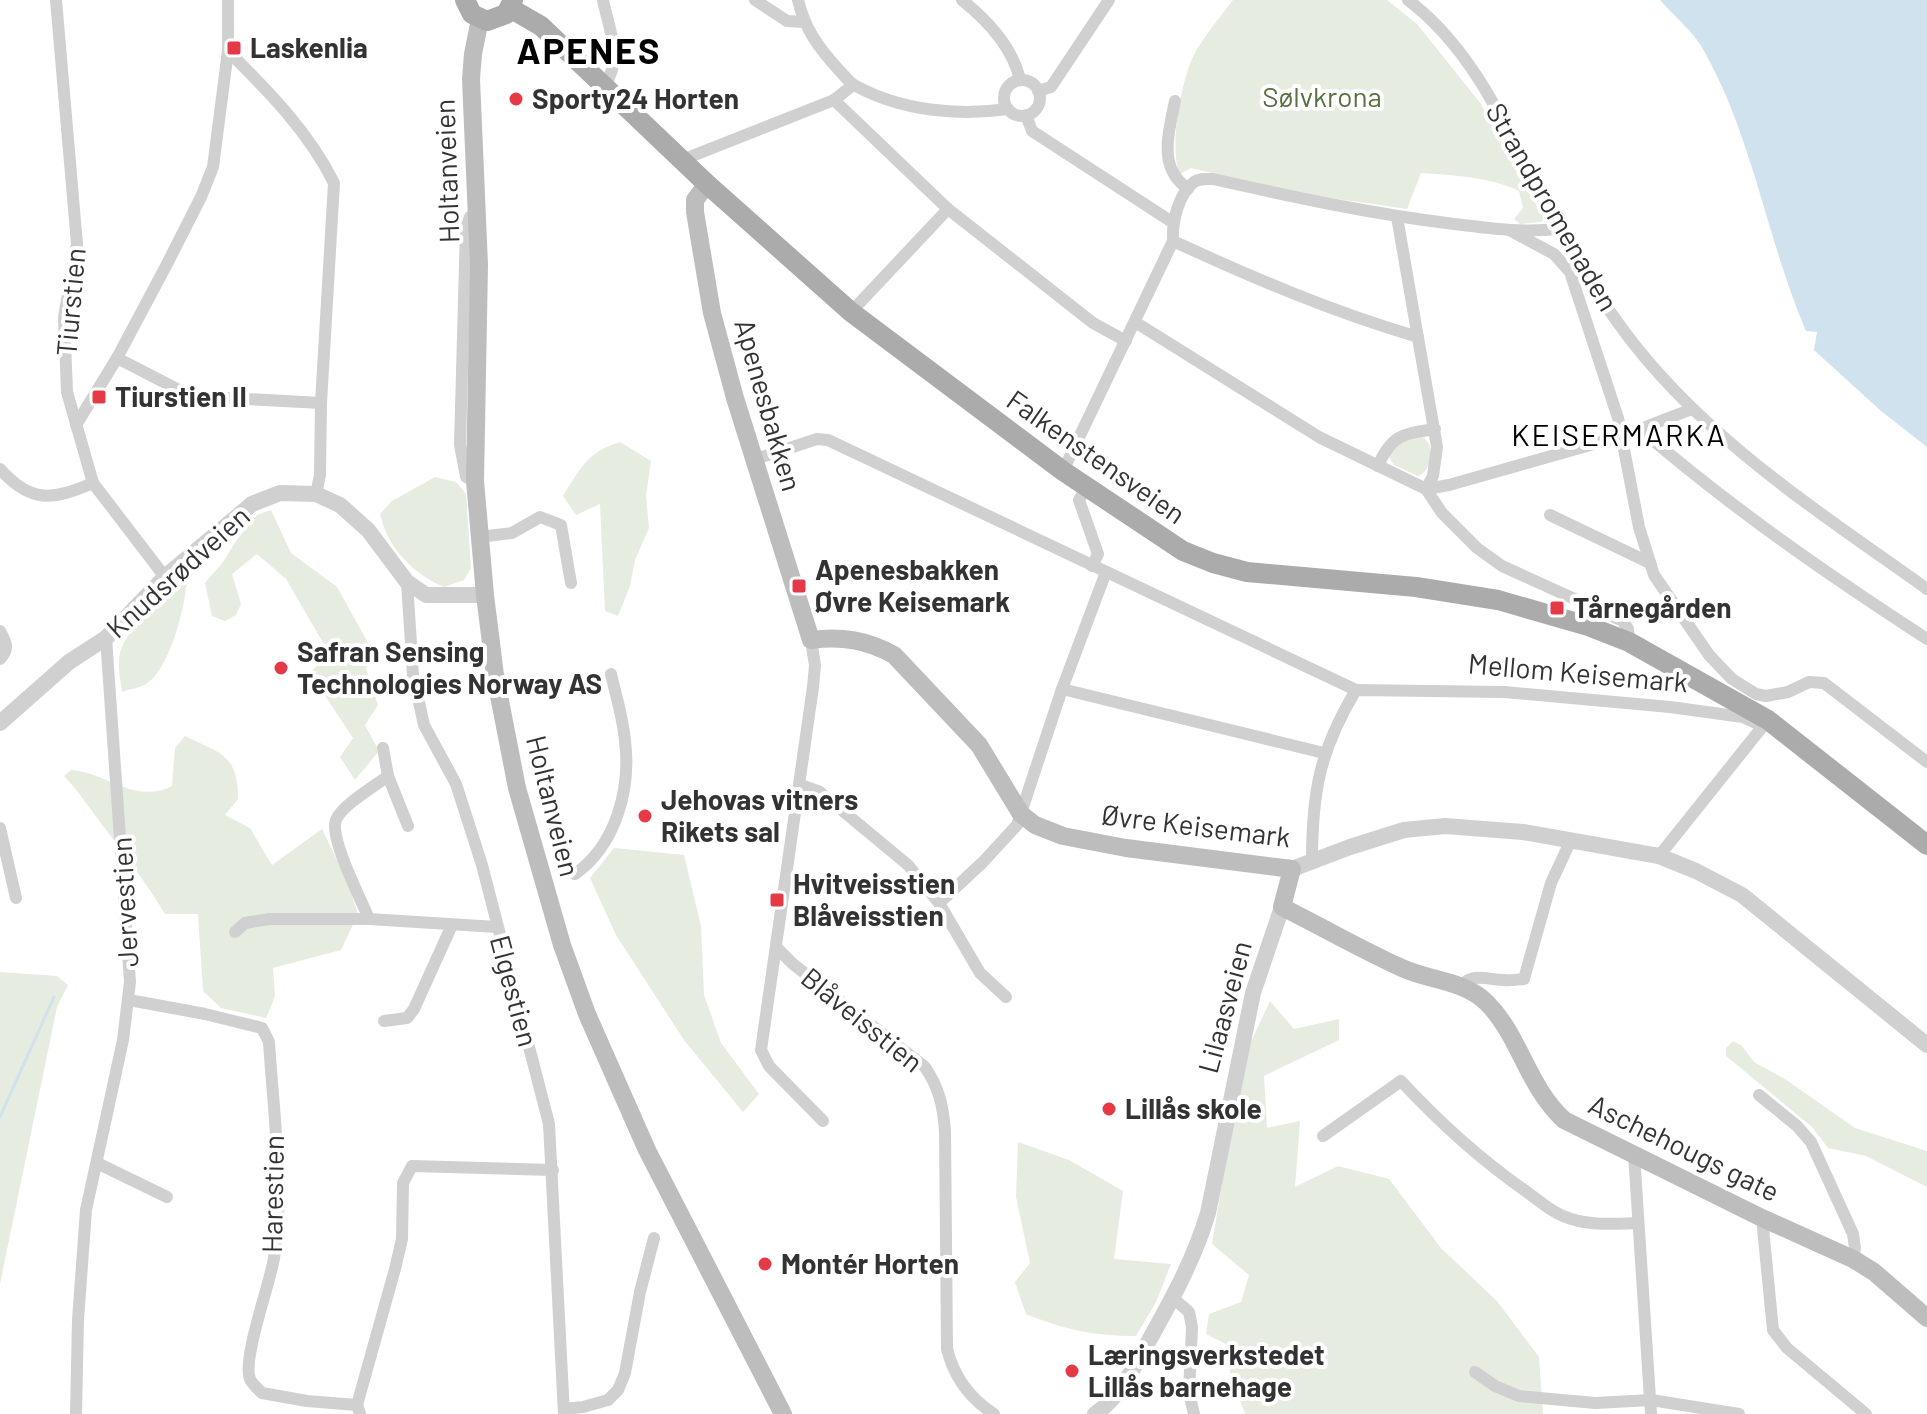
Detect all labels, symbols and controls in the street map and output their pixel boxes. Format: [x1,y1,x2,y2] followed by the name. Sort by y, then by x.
[517,28,661,71] district label: APENES
[250,30,368,64] place label: Laskenlia
[225,39,243,57] marker: Laskenlia
[1262,79,1382,113] park label: Sølvkrona
[532,81,739,115] place label: Sporty24 Horten
[507,90,525,108] marker: Sporty24 Horten
[1480,96,1626,317] street label: Strandpromenaden
[426,98,466,244] street label: Holtanveien
[48,246,92,357] street label: Tiurstien
[728,315,810,495] street label: Apenesbakken
[115,379,247,413] place label: Tiurstien II
[1001,382,1192,530] street label: Falkenstensveien
[90,388,108,406] marker: Tiurstien II
[1511,416,1727,452] district label: KEISERMARKA
[99,498,256,644] street label: Knudsrødveien
[815,552,1010,618] place label: Apenesbakken Øvre Keisemark
[790,577,808,595] marker: Apenesbakken Øvre Keisemark
[1573,590,1732,624] place label: Tårnegården
[1548,599,1566,617] marker: Tårnegården
[297,634,602,700] place label: Safran Sensing Technologies Norway AS
[1467,645,1689,699] street label: Mellom Keisemark
[272,659,290,677] marker: Safran Sensing Technologies Norway AS
[520,732,588,880] street label: Holtanveien
[661,782,858,848] place label: Jehovas vitners Rikets sal
[1100,797,1293,853] street label: Øvre Keisemark
[636,807,654,825] marker: Jehovas vitners Rikets sal
[104,836,144,968] street label: Jervestien
[793,866,955,932] place label: Hvitveisstien Blåveisstien
[768,891,786,909] marker: Hvitveisstien Blåveisstien
[484,931,546,1050] street label: Elgestien
[1190,937,1258,1077] street label: Lilaasveien
[795,960,930,1079] street label: Blåveisstien
[1584,1086,1785,1208] street label: Aschehougs gate
[1125,1091,1262,1125] place label: Lillås skole
[1100,1100,1118,1118] marker: Lillås skole
[254,1135,290,1253] street label: Harestien
[781,1246,959,1280] place label: Montér Horten
[756,1255,774,1273] marker: Montér Horten
[1088,1337,1325,1403] place label: Læringsverkstedet Lillås barnehage
[1063,1362,1081,1380] marker: Læringsverkstedet Lillås barnehage

